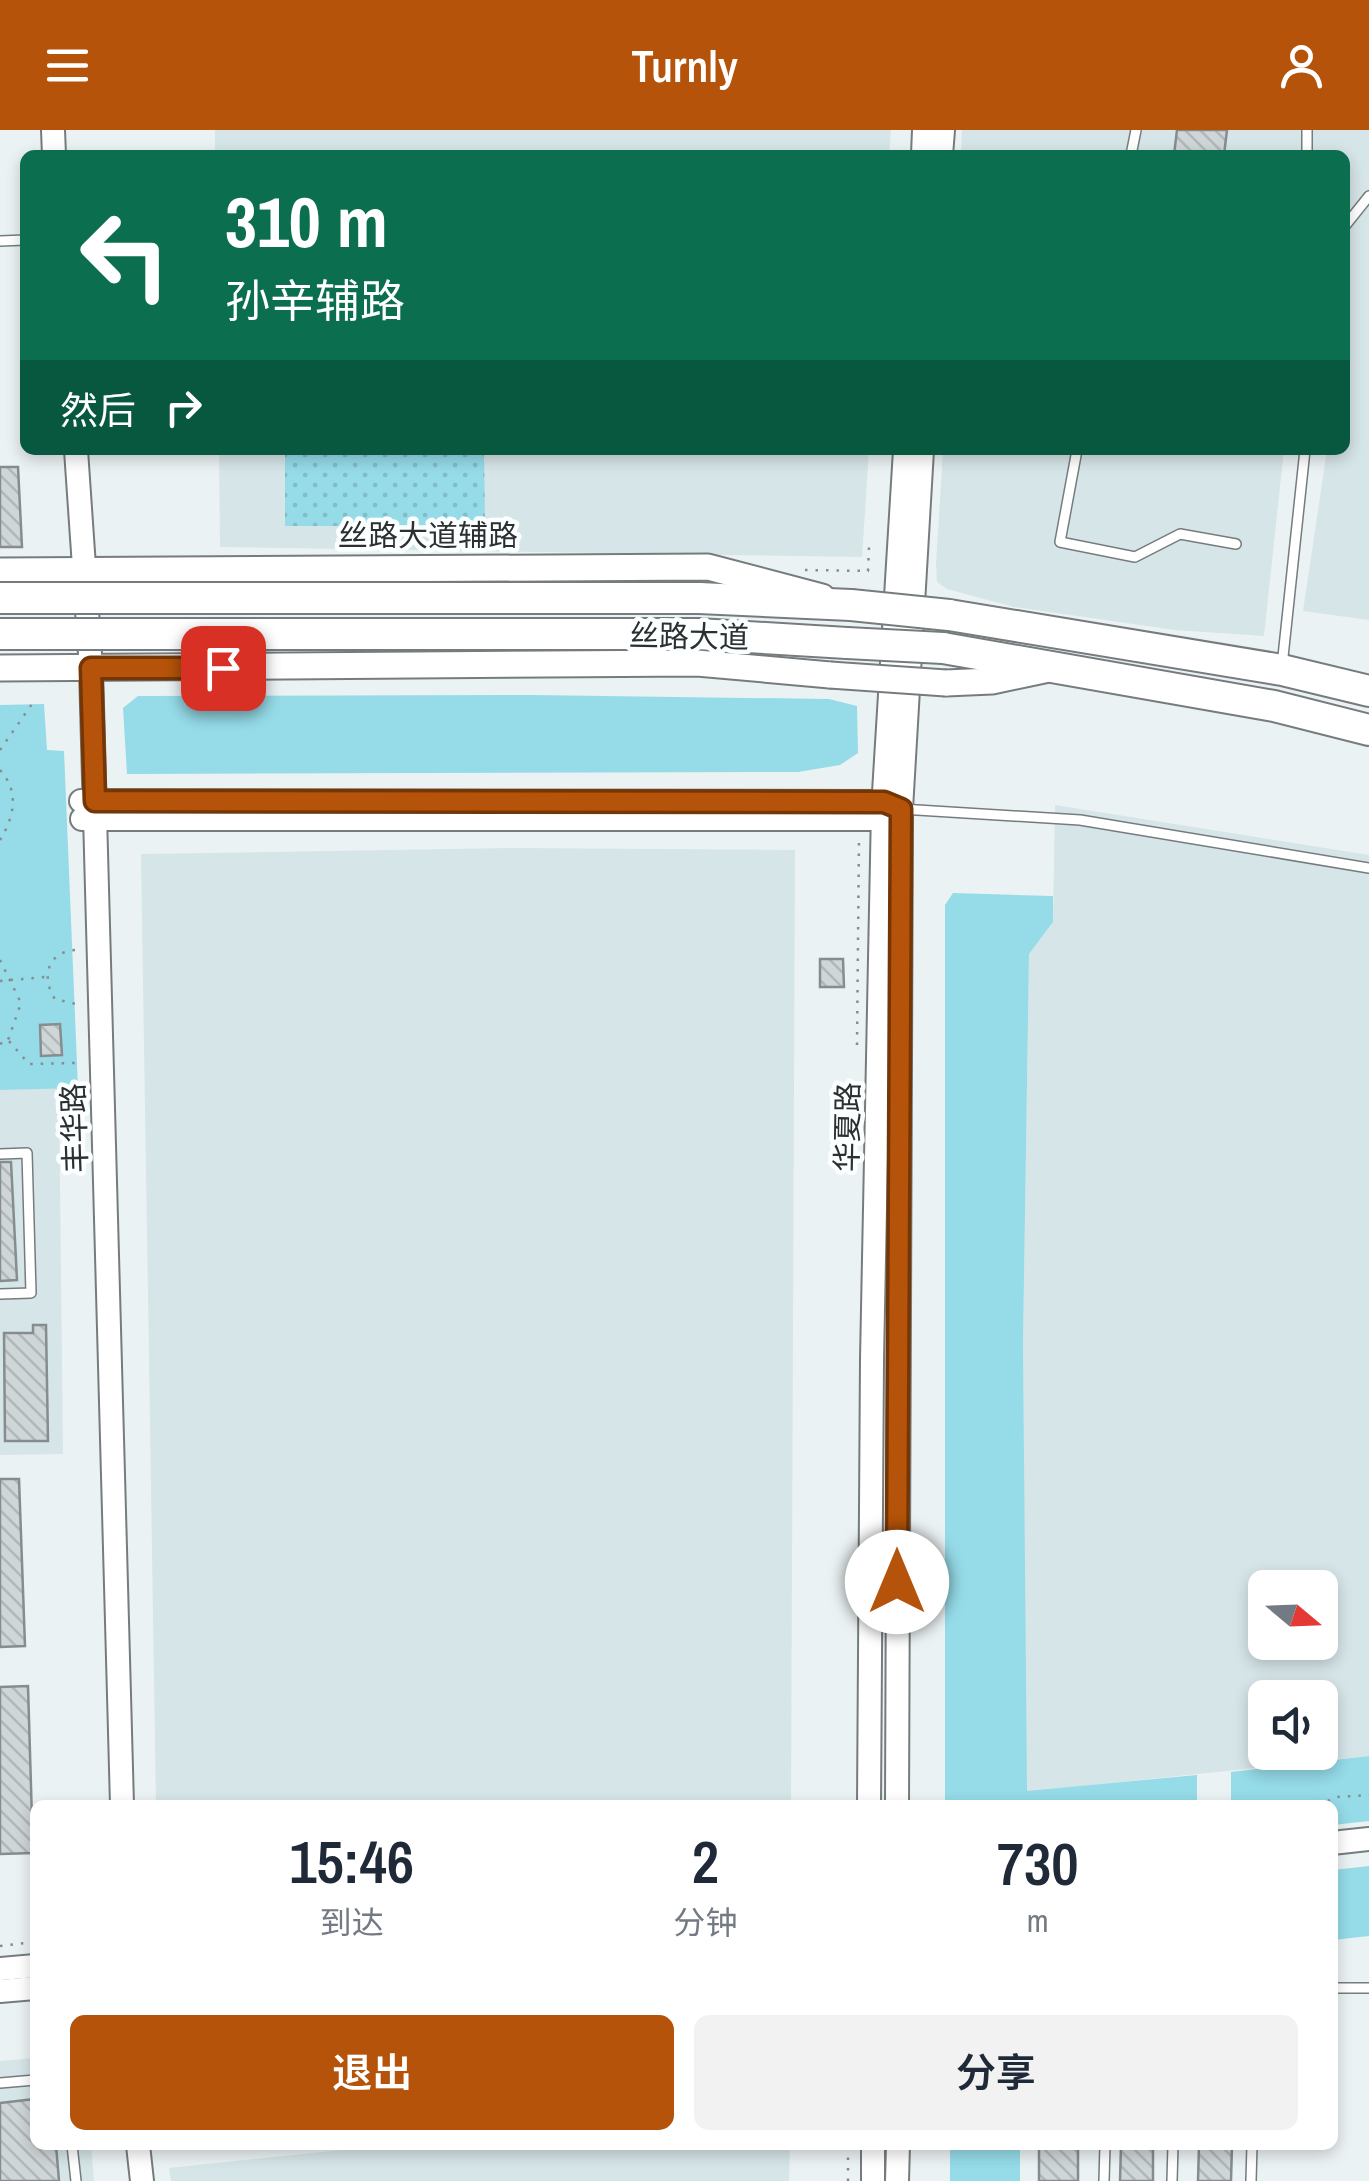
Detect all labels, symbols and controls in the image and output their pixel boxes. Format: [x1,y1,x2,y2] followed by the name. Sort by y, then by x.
[631,35,738,96] text: Turnly
[40,38,95,93] icon: menu
[1274,38,1329,93] icon: person
[225,175,388,269] text: 310 m
[60,190,190,320] icon: left
[225,270,405,331] text: 孙辛辅路
[156,380,211,435] icon: right
[60,385,136,436] text: 然后
[338,515,518,555] street label: 丝路大道辅路
[629,615,749,657] street label: 丝路大道
[181,626,266,711] pin
[196,641,251,696] icon: arrive
[52,1082,96,1174] street label: 丰华路
[826,1082,868,1172] street label: 华夏路
[845,1530,949,1634] position arrow
[1248,1570,1338,1660] north arrow
[1248,1570,1338,1770] map controls
[1248,1680,1338,1770] button: sound
[289,1821,414,1902] text: 15:46
[692,1821,719,1902] text: 2
[997,1823,1079,1904] text: 730
[1027,1899,1049,1942] text: m
[320,1901,384,1944] text: 到达
[673,1901,737,1944] text: 分钟
[70,2015,674,2130] button: 退出
[694,2015,1298,2130] button: 分享

